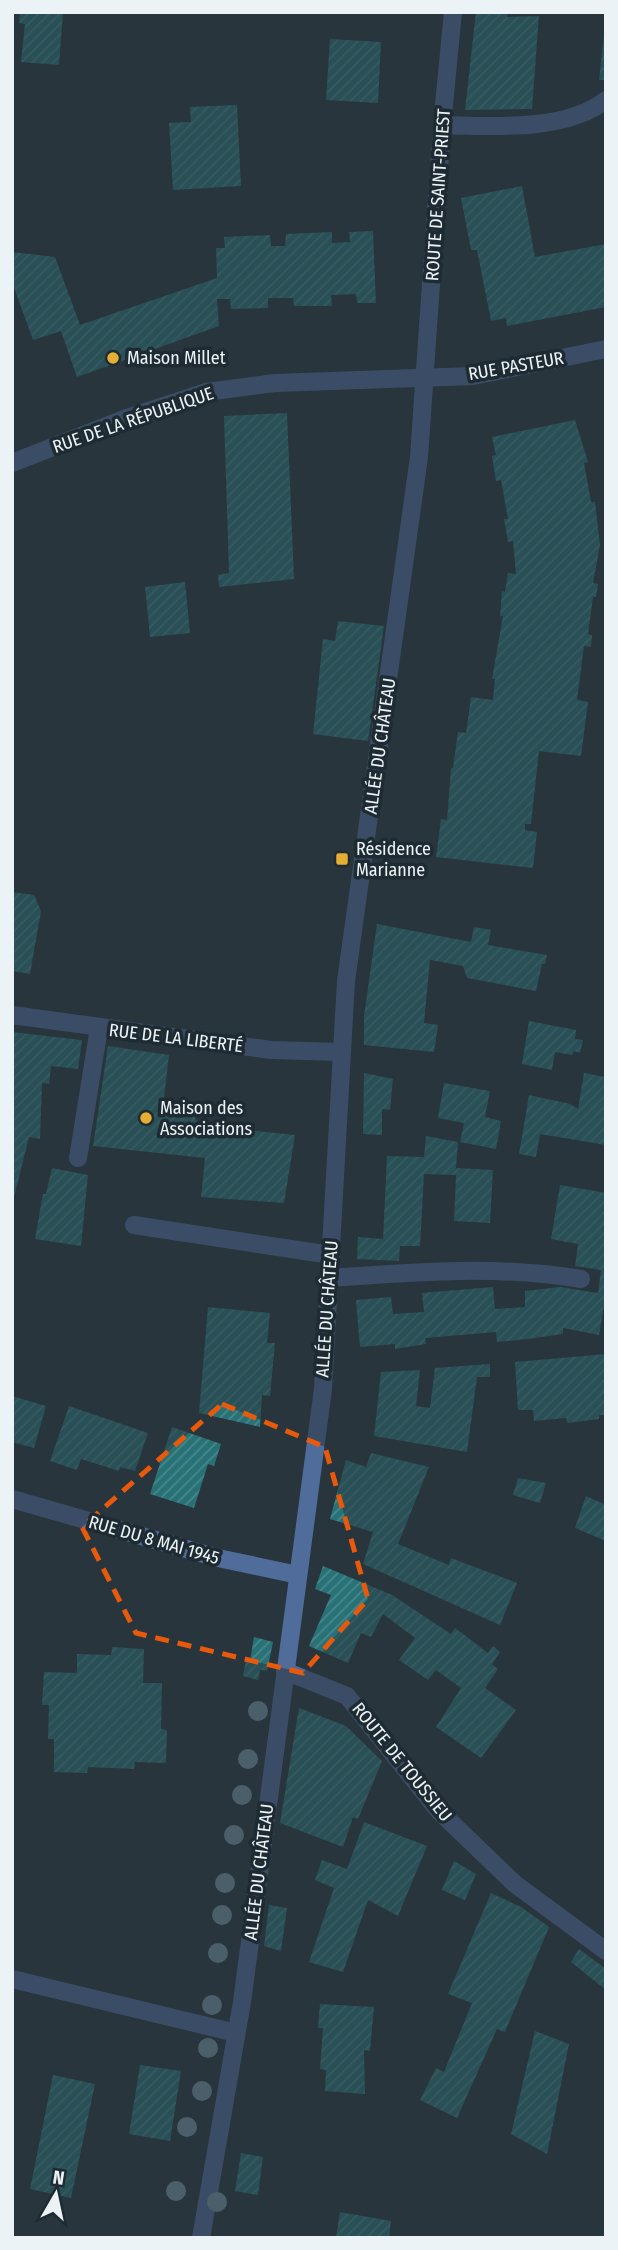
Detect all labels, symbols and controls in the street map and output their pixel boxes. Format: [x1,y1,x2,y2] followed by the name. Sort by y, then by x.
[421,107,455,282] street label: ROUTE DE SAINT-PRIEST
[127,347,226,369] place label: Maison Millet
[467,347,566,385] street label: RUE PASTEUR
[105,350,121,366] marker: Maison Millet
[49,381,216,458] street label: RUE DE LA RÉPUBLIQUE
[359,676,400,815] street label: ALLÉE DU CHÂTEAU
[356,838,431,881] place label: Résidence Marianne
[334,851,350,867] marker: Résidence Marianne
[108,1018,244,1057] street label: RUE DE LA LIBERTÉ
[160,1097,253,1140] place label: Maison des Associations
[138,1110,154,1126] marker: Maison des Associations
[310,1240,343,1378] street label: ALLÉE DU CHÂTEAU
[86,1511,222,1569] street label: RUE DU 8 MAI 1945
[347,1698,457,1826] street label: ROUTE DE TOUSSIEU
[239,1803,278,1941] street label: ALLÉE DU CHÂTEAU
[21,2159,91,2229] north arrow
[51,2165,66,2190] text: N

